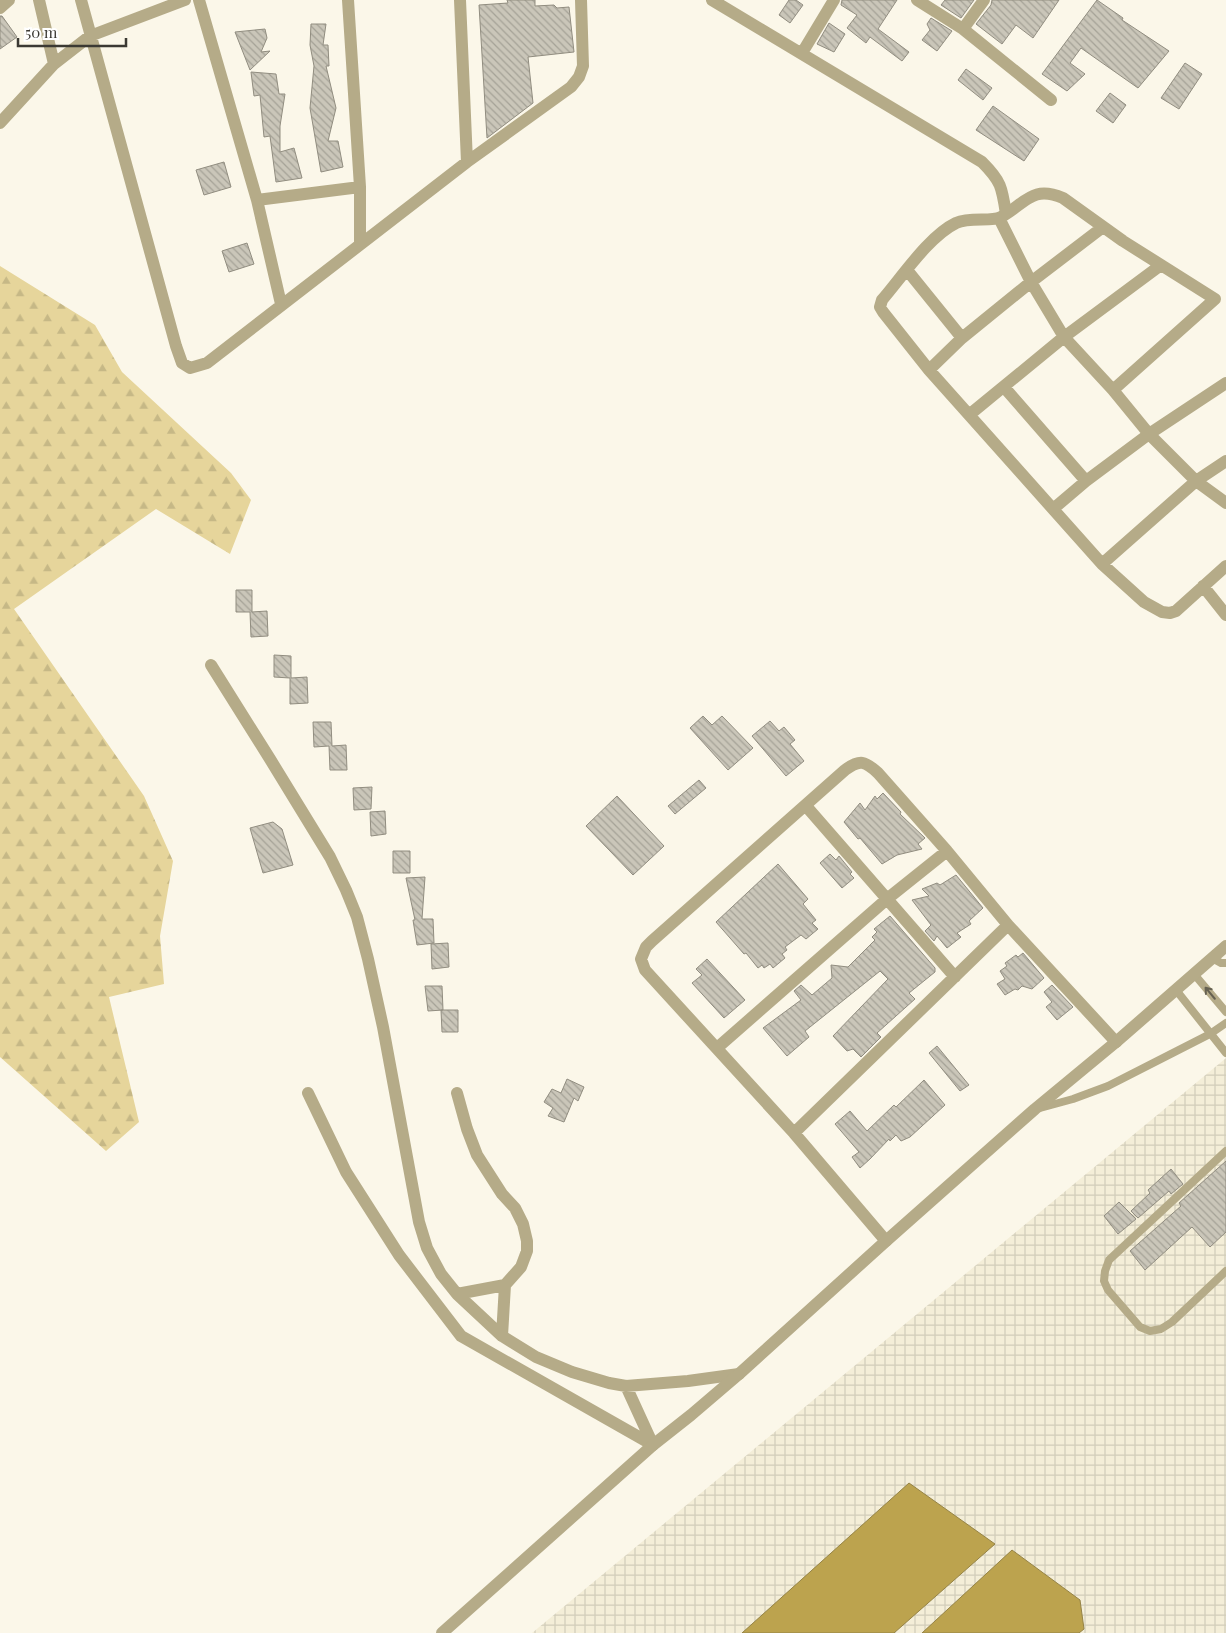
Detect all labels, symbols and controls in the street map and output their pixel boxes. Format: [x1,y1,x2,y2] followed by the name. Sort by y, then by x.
[18,15,125,47] scale bar
[25,22,58,42] text: 50 m
[1205,987,1216,1000] one-way arrow

